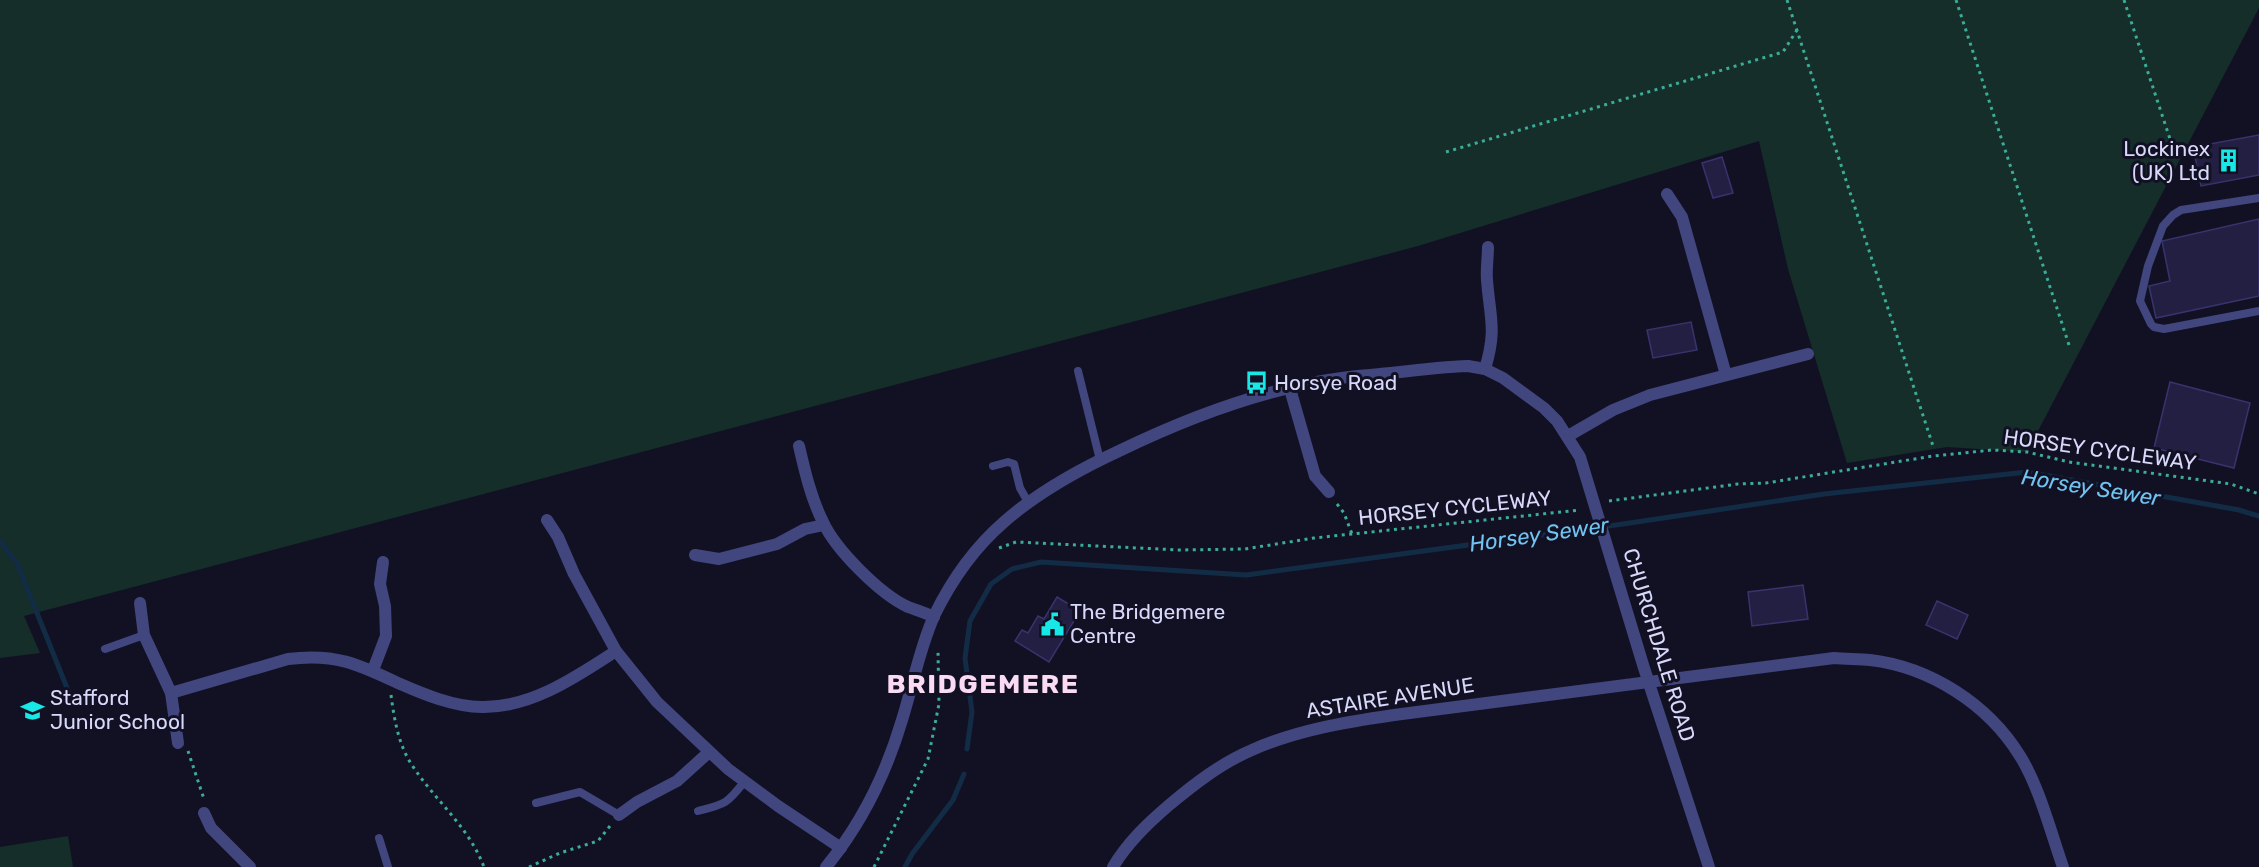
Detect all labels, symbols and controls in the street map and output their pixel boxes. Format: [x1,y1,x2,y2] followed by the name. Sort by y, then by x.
[2123,136,2210,185] place label: Lockinex (UK) Ltd
[2215,148,2241,174] building icon: Lockinex (UK) Ltd
[1243,370,1269,396] bus stop icon: Horsye Road
[1274,370,1397,395] place label: Horsye Road
[2002,424,2198,475] street label: HORSEY CYCLEWAY
[2019,463,2164,512] water label: Horsey Sewer
[1357,485,1553,530] street label: HORSEY CYCLEWAY
[1468,511,1612,558] water label: Horsey Sewer
[1618,545,1701,744] street label: CHURCHDALE ROAD
[1070,599,1225,648] place label: The Bridgemere Centre
[1039,611,1065,637] public building icon: The Bridgemere Centre
[887,668,1079,700] district label: BRIDGEMERE
[1304,672,1476,723] street label: ASTAIRE AVENUE
[50,685,185,734] place label: Stafford Junior School
[19,697,45,723] school or university icon: Stafford Junior School

